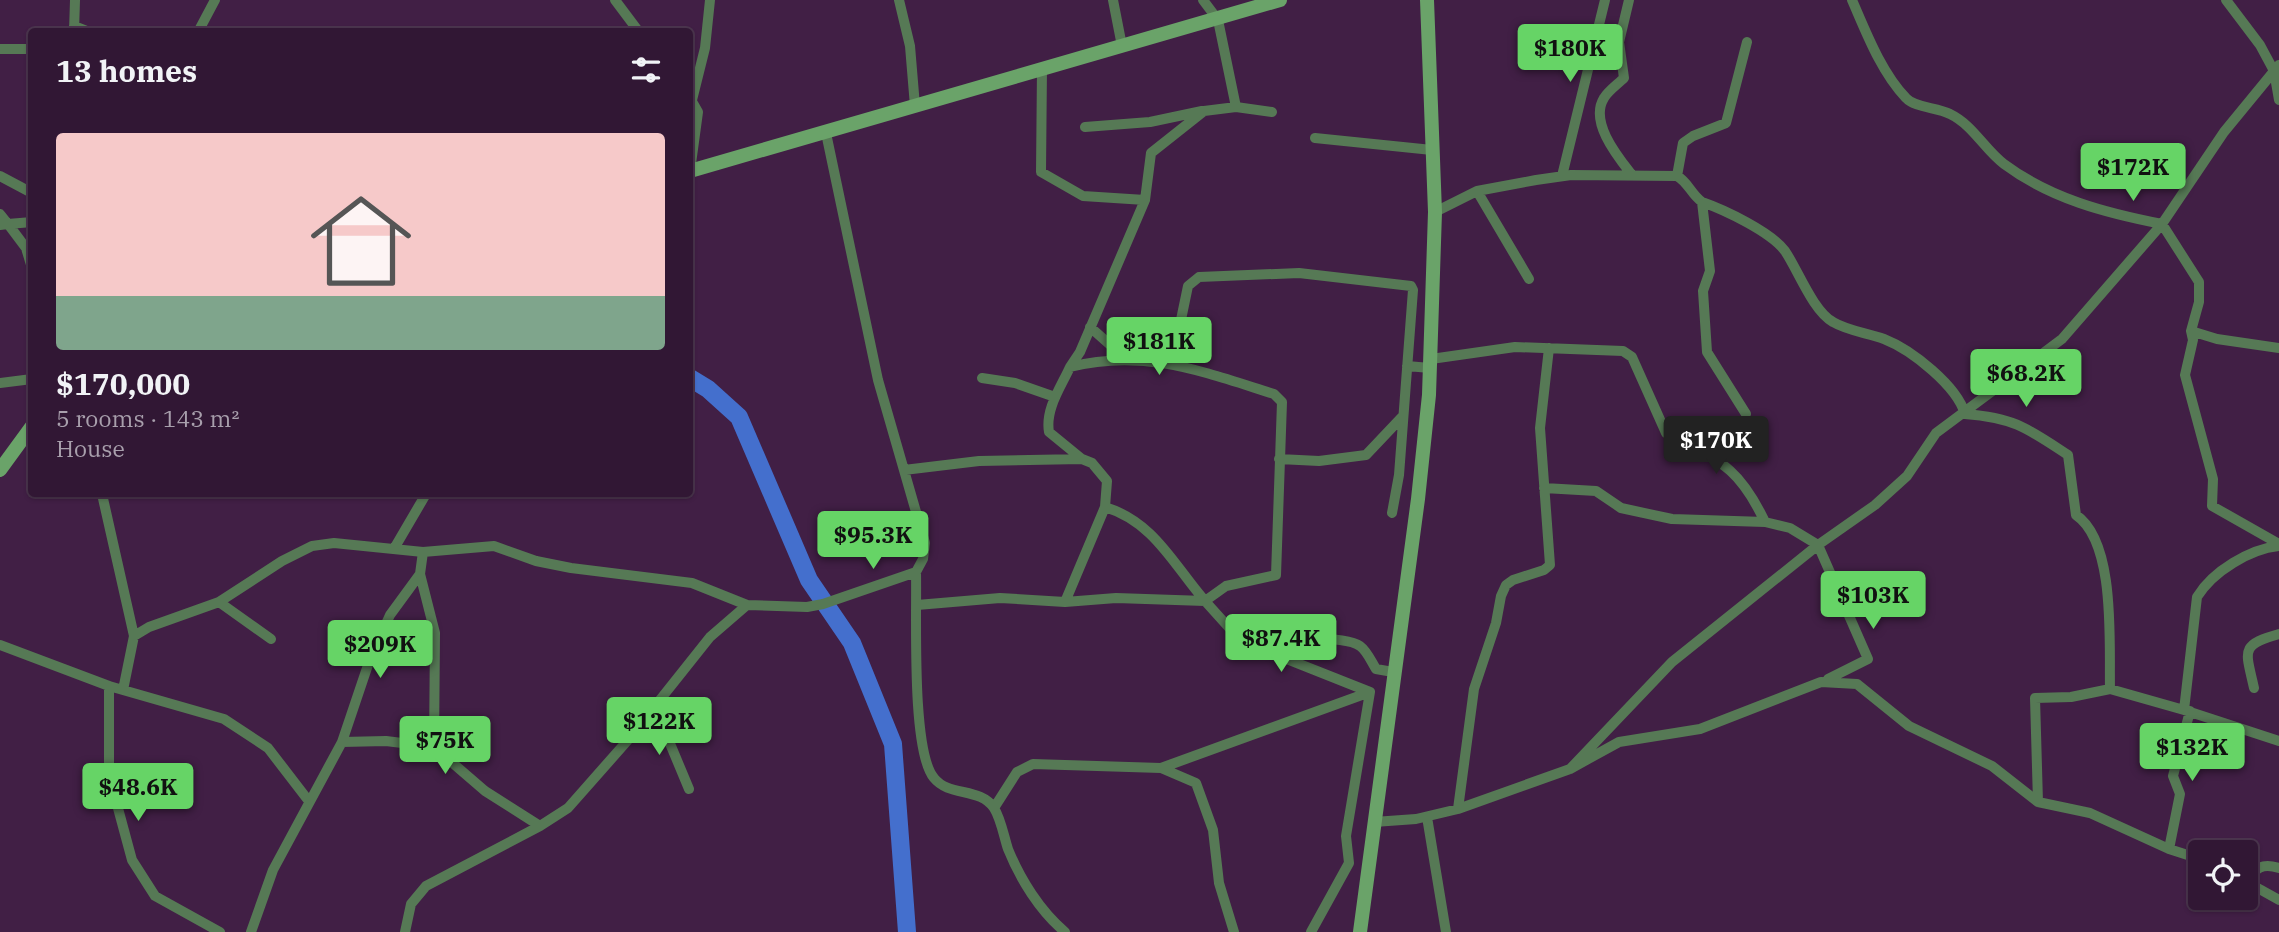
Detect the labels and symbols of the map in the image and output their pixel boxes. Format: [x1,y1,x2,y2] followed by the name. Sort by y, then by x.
[1521,24,1619,84] pin: $180K
[2084,144,2182,203] pin: $172K
[1110,318,1208,377] pin: $181K
[1969,350,2083,409] pin: $68.2K
[1667,416,1765,476] pin: $170K
[816,512,930,571] pin: $95.3K
[1824,572,1922,631] pin: $103K
[1224,614,1338,674] pin: $87.4K
[331,620,429,680] pin: $209K
[610,698,708,757] pin: $122K
[404,716,486,776] pin: $75K
[2143,724,2241,783] pin: $132K
[81,764,195,823] pin: $48.6K

